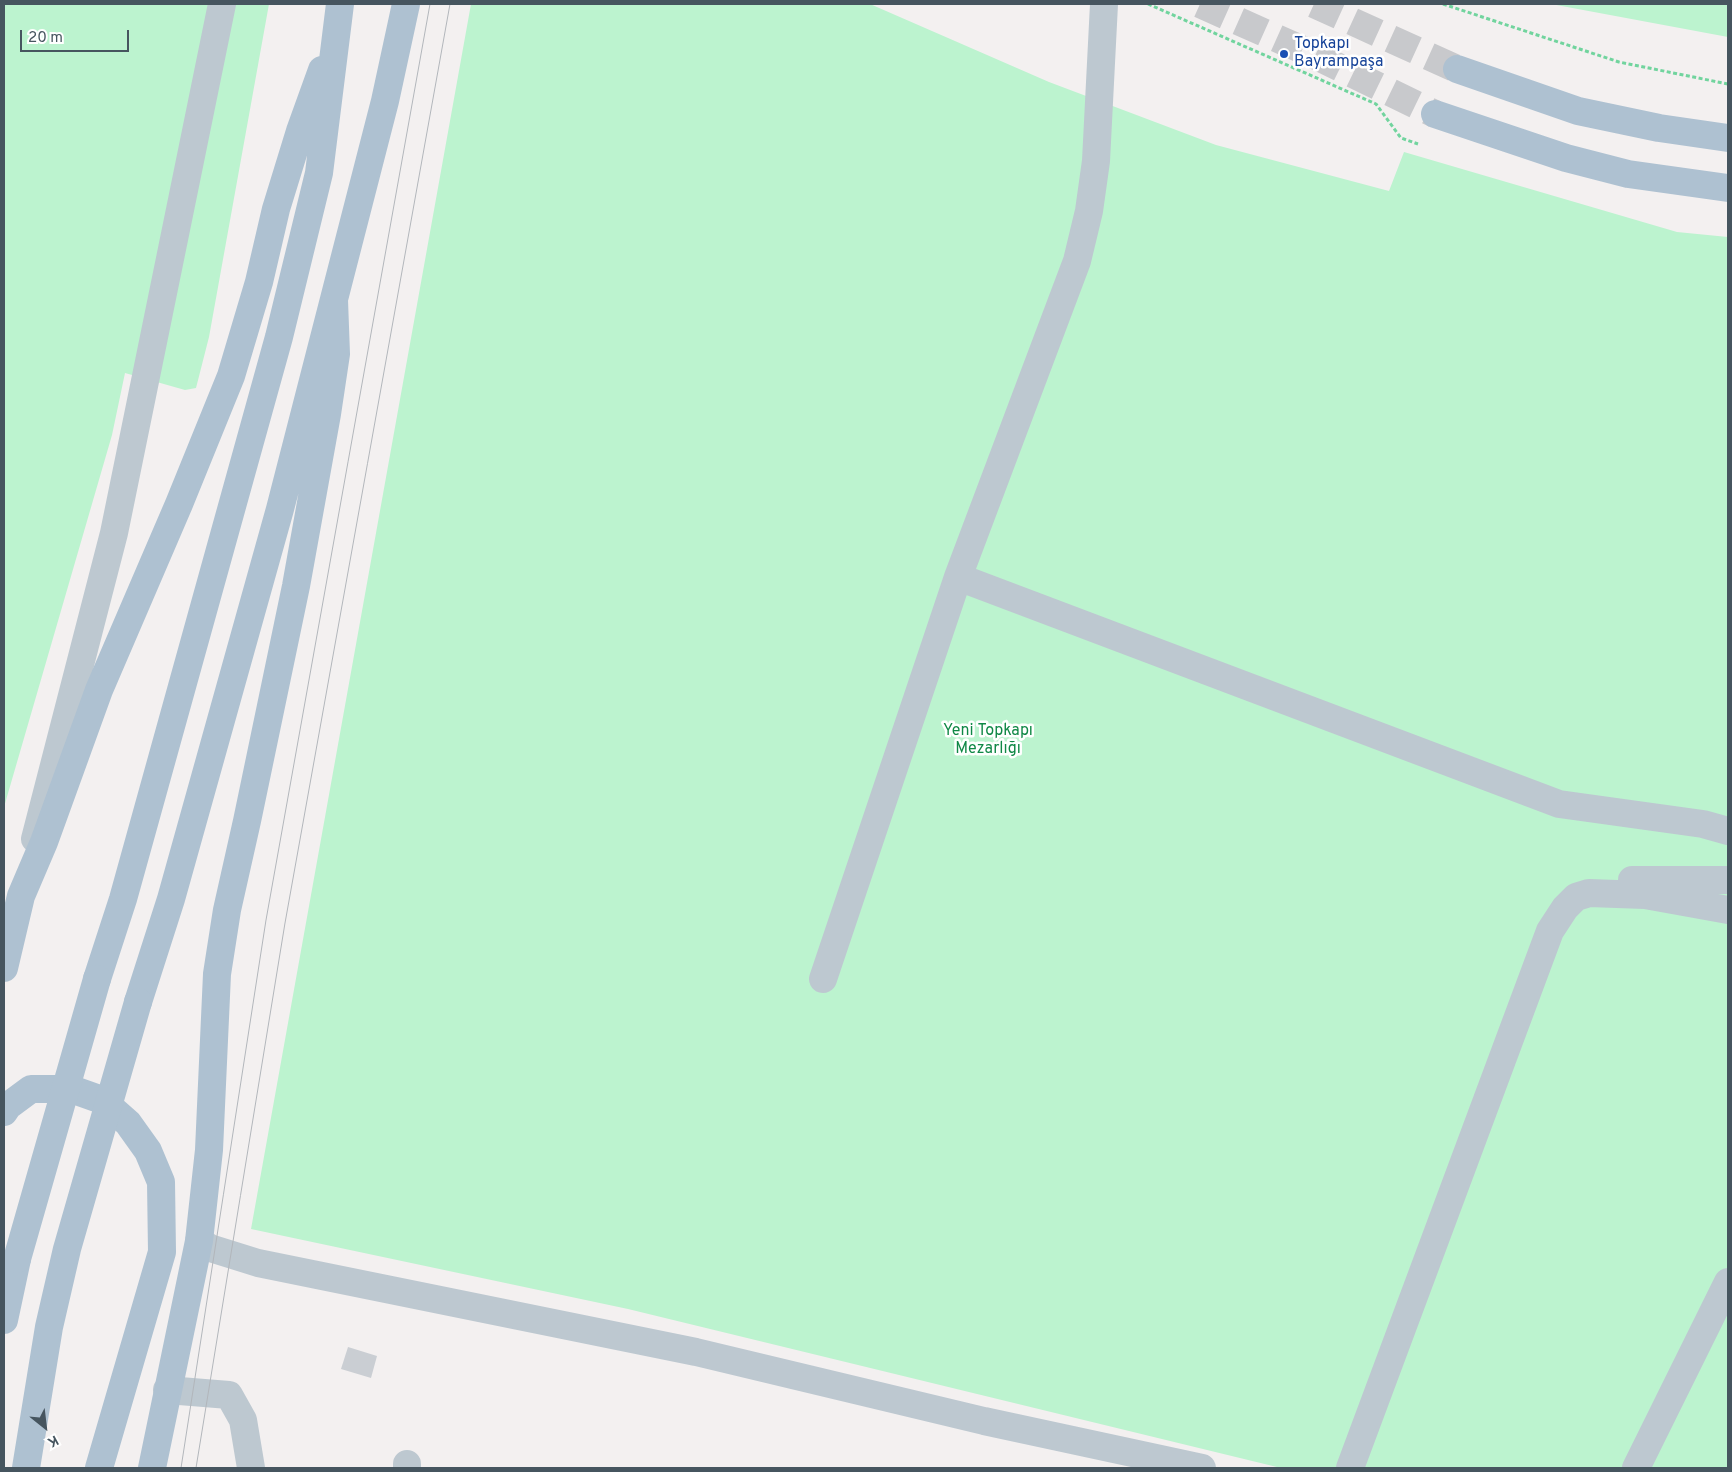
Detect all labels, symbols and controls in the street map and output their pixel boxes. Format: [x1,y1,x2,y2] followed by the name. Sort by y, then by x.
[22,20,131,52] scale bar
[28,29,63,48] text: 20 m
[1294,35,1383,73] place label: Topkapı Bayrampaşa
[1278,48,1290,60] marker: Topkapı Bayrampaşa
[943,722,1033,760] park label: Yeni Topkapı Mezarlığı
[20,1402,70,1452] north arrow
[44,1431,61,1450] text: K

